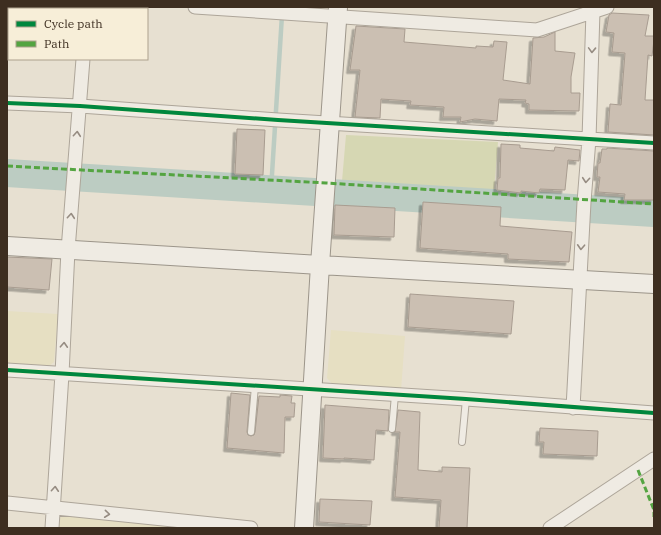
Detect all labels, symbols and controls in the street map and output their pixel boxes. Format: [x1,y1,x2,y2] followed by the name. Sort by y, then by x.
[8,8,148,60] legend
[44,16,103,31] text: Cycle path
[44,36,70,51] text: Path
[588,47,596,53] one-way arrow
[73,131,82,137] one-way arrow
[581,176,590,183] one-way arrow
[66,213,75,219] one-way arrow
[577,244,585,250] one-way arrow
[59,342,68,348] one-way arrow
[51,486,60,492] one-way arrow
[104,509,110,518] one-way arrow

